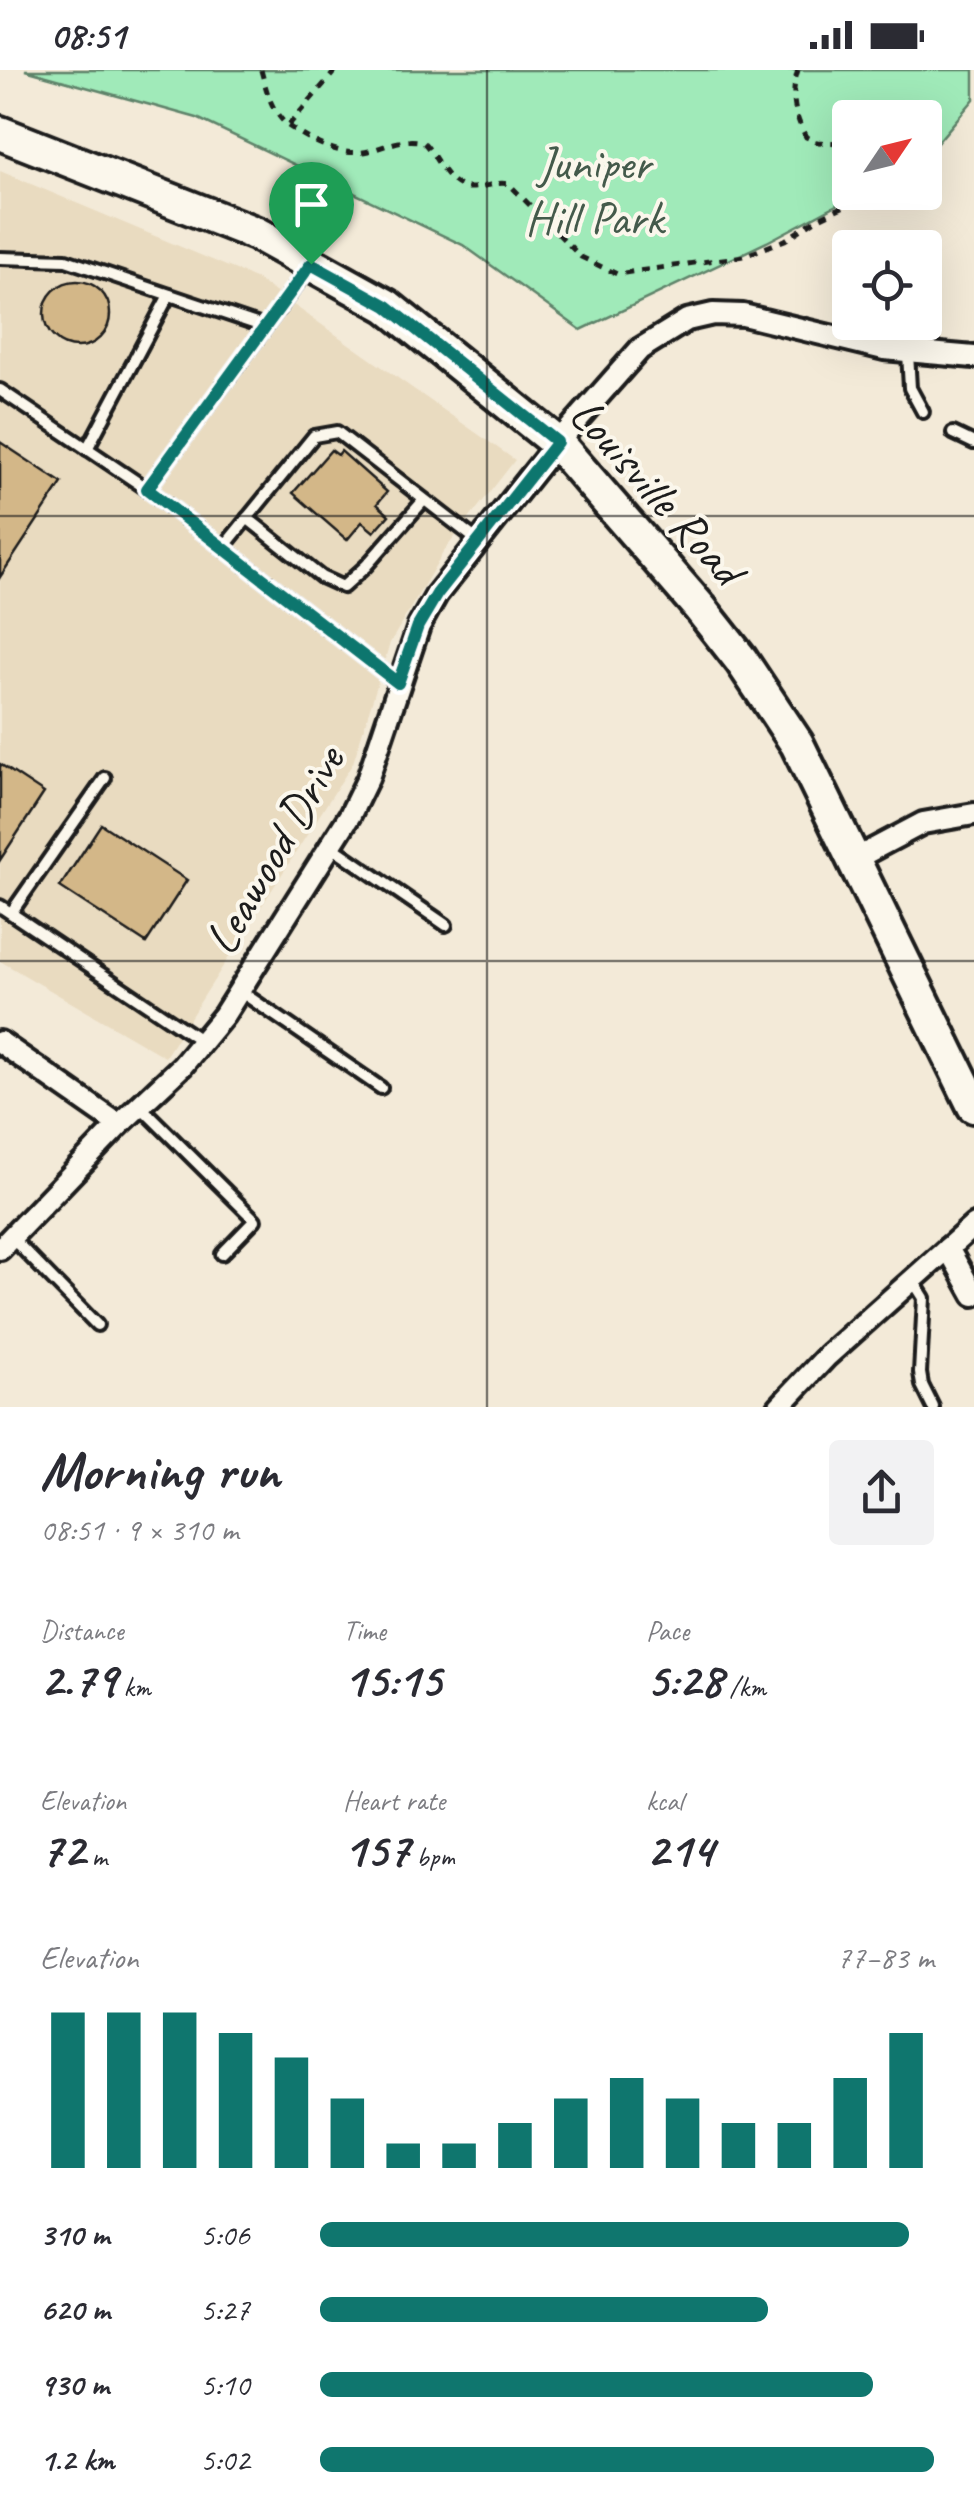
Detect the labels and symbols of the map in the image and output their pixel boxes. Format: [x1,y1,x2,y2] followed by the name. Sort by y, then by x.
[832,100,942,210] north arrow
[525,133,667,248] park label: Juniper Hill Park
[269,162,354,265] pin
[557,385,761,602] street label: Louisville Road
[191,732,359,965] street label: Leawood Drive

